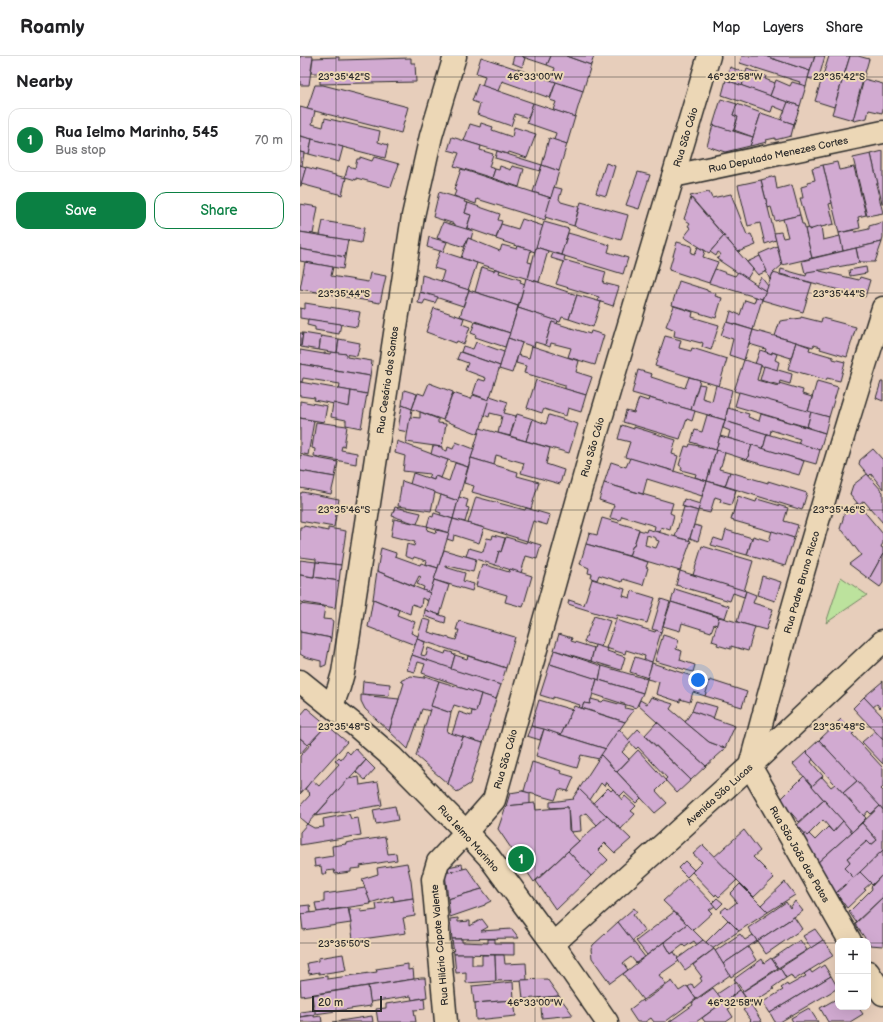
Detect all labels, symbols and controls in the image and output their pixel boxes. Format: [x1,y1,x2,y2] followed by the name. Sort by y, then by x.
[20,16,84,39] text: Roamly
[712,19,740,36] text: Map
[762,19,804,36] text: Layers
[826,19,863,36] text: Share
[318,71,370,83] text: 23°35'42"S
[507,71,563,83] text: 46°33'00"W
[707,71,763,83] text: 46°32'58"W
[813,71,865,83] text: 23°35'42"S
[16,72,73,92] text: Nearby
[671,106,701,169] street label: Rua São Cáio
[55,123,218,142] text: Rua Ielmo Marinho, 545
[27,132,33,148] text: 1
[255,132,283,148] text: 70 m
[707,134,849,176] street label: Rua Deputado Menezes Cortes
[55,142,106,158] text: Bus stop
[16,192,146,229] button: Save
[154,192,284,229] button: Share
[318,288,370,300] text: 23°35'44"S
[813,288,865,300] text: 23°35'44"S
[374,325,401,435] street label: Rua Cesário dos Santos
[579,416,607,479] street label: Rua São Cáio
[318,504,370,516] text: 23°35'46"S
[813,504,865,516] text: 23°35'46"S
[782,529,822,635] street label: Rua Padre Bruno Ricco
[688,670,708,690] your location
[318,721,370,733] text: 23°35'48"S
[813,721,865,733] text: 23°35'48"S
[492,728,520,791] street label: Rua São Cáio
[684,762,756,828] street label: Avenida São Lucas
[435,803,502,875] street label: Rua Ielmo Marinho
[767,804,832,905] street label: Rua São João dos Patos
[508,844,534,874] pin: 1
[429,884,451,1006] street label: Rua Hilário Capote Valente
[318,938,370,950] text: 23°35'50"S
[835,938,871,1010] map controls
[835,938,871,974] button: +
[835,974,871,1010] button: −
[312,994,382,1013] scale bar
[318,996,343,1009] text: 20 m
[507,997,563,1009] text: 46°33'00"W
[707,997,763,1009] text: 46°32'58"W

